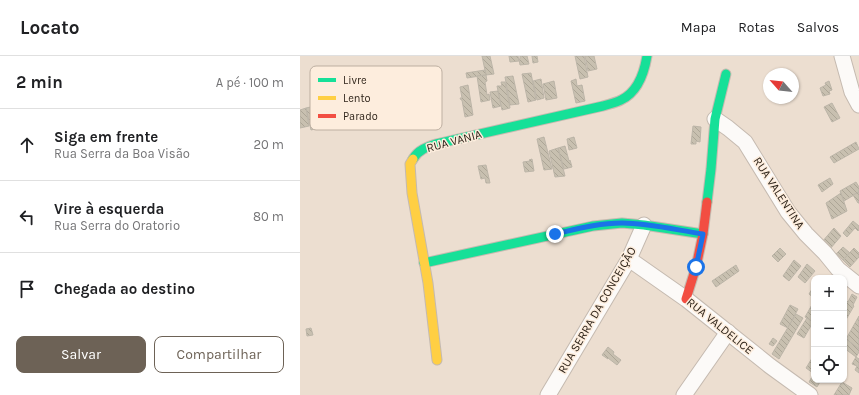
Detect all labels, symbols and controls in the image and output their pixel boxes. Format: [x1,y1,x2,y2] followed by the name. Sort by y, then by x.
[20,17,80,39] text: Locato
[681,19,716,36] text: Mapa
[738,19,775,36] text: Rotas
[797,19,839,36] text: Salvos
[310,66,442,130] legend
[763,68,799,104] north arrow
[16,72,63,92] text: 2 min
[343,74,367,87] text: Livre
[216,75,284,90] text: A pé · 100 m
[343,92,371,105] text: Lento
[343,110,378,123] text: Parado
[425,127,483,155] street label: RUA VANIA
[54,128,158,146] text: Siga em frente
[16,134,38,156] icon: ahead
[254,137,284,152] text: 20 m
[54,146,190,161] text: Rua Serra da Boa Visão
[750,154,808,232] street label: RUA VALENTINA
[54,200,164,218] text: Vire à esquerda
[16,206,38,228] icon: left
[253,209,284,224] text: 80 m
[54,218,180,233] text: Rua Serra do Oratorio
[546,225,564,243] route end
[555,244,639,376] street label: RUA SERRA DA CONCEIÇÃO
[687,258,705,276] route start
[811,275,847,383] map controls
[811,275,847,311] button: +
[16,278,38,300] icon: arrive
[54,280,195,298] text: Chegada ao destino
[684,295,756,357] street label: RUA VALDELICE
[811,311,847,347] button: −
[16,336,146,373] button: Salvar
[154,336,284,373] button: Compartilhar
[811,347,847,383] button: locate

